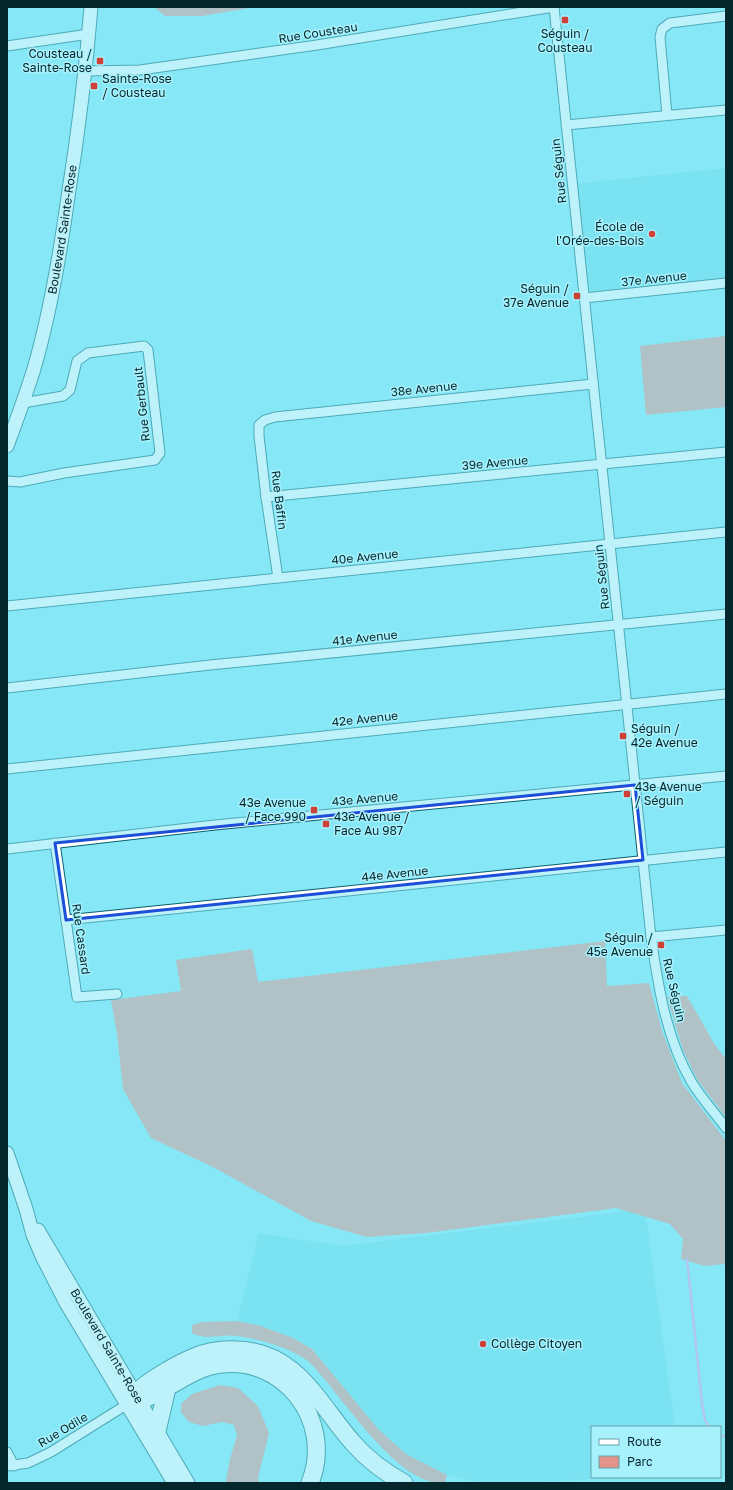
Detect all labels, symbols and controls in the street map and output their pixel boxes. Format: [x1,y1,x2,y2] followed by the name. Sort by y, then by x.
[560,15,570,25] marker: Séguin / Cousteau
[277,19,359,46] street label: Rue Cousteau
[538,26,592,55] place label: Séguin / Cousteau
[22,46,92,75] place label: Cousteau / Sainte-Rose
[95,56,105,66] marker: Cousteau / Sainte-Rose
[102,71,172,100] place label: Sainte-Rose / Cousteau
[89,81,99,91] marker: Sainte-Rose / Cousteau
[548,138,569,204] street label: Rue Séguin
[44,164,80,296] street label: Boulevard Sainte-Rose
[556,219,644,248] place label: École de l'Orée-des-Bois
[647,229,657,239] marker: École de l'Orée-des-Bois
[620,268,687,289] street label: 37e Avenue
[503,281,569,310] place label: Séguin / 37e Avenue
[572,291,582,301] marker: Séguin / 37e Avenue
[130,366,153,442] street label: Rue Gerbault
[390,378,458,399] street label: 38e Avenue
[461,452,529,473] street label: 39e Avenue
[268,470,291,530] street label: Rue Baffin
[591,544,612,610] street label: Rue Séguin
[331,546,399,567] street label: 40e Avenue
[332,627,398,648] street label: 41e Avenue
[331,708,399,729] street label: 42e Avenue
[631,721,698,750] place label: Séguin / 42e Avenue
[618,731,628,741] marker: Séguin / 42e Avenue
[635,779,702,808] place label: 43e Avenue / Séguin
[331,788,399,809] street label: 43e Avenue
[622,789,632,799] marker: 43e Avenue / Séguin
[239,795,306,824] place label: 43e Avenue / Face 990
[309,805,319,815] marker: 43e Avenue / Face 990
[334,809,410,838] place label: 43e Avenue / Face Au 987
[321,819,331,829] marker: 43e Avenue / Face Au 987
[361,863,429,884] street label: 44e Avenue
[69,902,94,975] street label: Rue Cassard
[586,930,653,959] place label: Séguin / 45e Avenue
[656,940,666,950] marker: Séguin / 45e Avenue
[660,957,689,1023] street label: Rue Séguin
[67,1286,147,1406] street label: Boulevard Sainte-Rose
[491,1336,582,1351] place label: Collège Citoyen
[478,1339,488,1349] marker: Collège Citoyen
[35,1409,90,1450] street label: Rue Odile
[591,1426,721,1478] legend
[627,1434,661,1449] text: Route
[627,1454,653,1469] text: Parc

